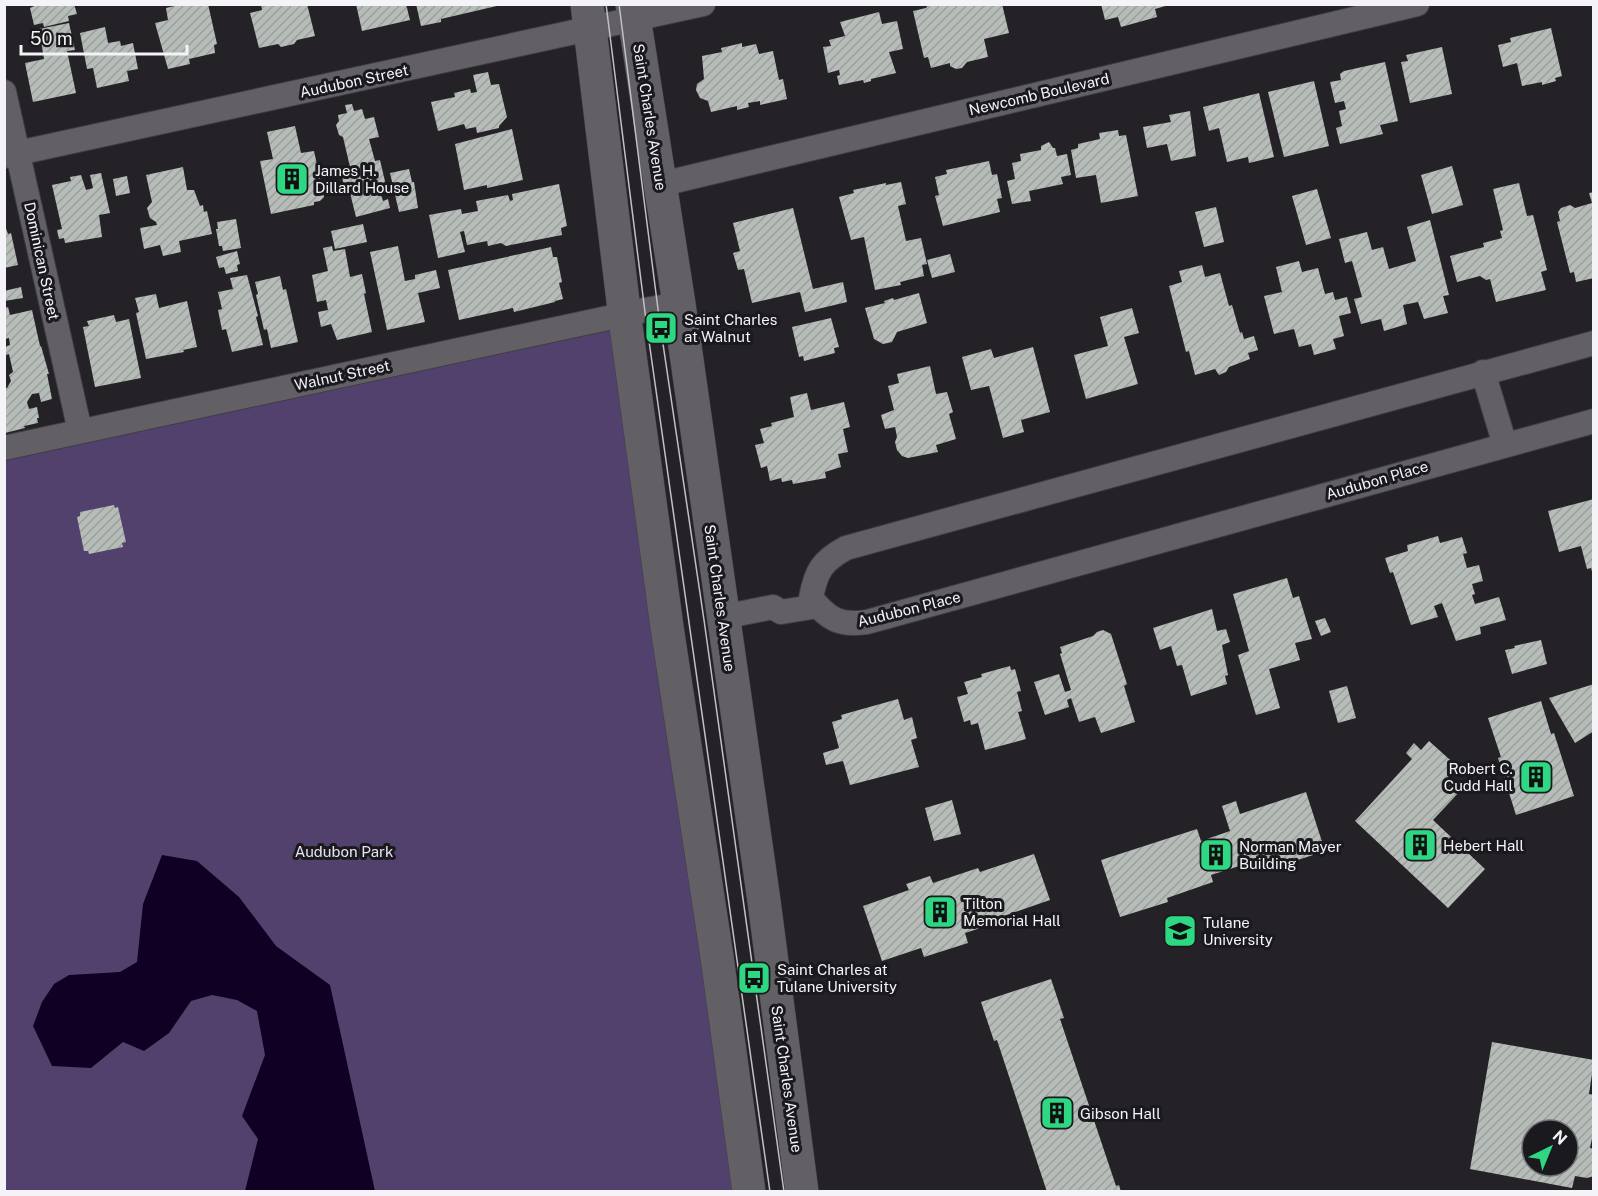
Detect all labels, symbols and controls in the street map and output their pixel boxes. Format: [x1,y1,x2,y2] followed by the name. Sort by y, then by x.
[21,18,188,56] scale bar
[30,28,73,49] text: 50 m
[630,42,670,192] street label: Saint Charles Avenue
[298,61,410,101] street label: Audubon Street
[967,70,1111,118] street label: Newcomb Boulevard
[274,161,310,197] building icon: James H. Dillard House
[315,162,409,196] place label: James H. Dillard House
[21,200,63,322] street label: Dominican Street
[643,310,679,346] bus stop icon: Saint Charles at Walnut
[684,311,777,345] place label: Saint Charles at Walnut
[293,357,391,393] street label: Walnut Street
[1324,457,1430,503] street label: Audubon Place
[701,523,739,673] street label: Saint Charles Avenue
[856,588,962,630] street label: Audubon Place
[1518,759,1554,795] building icon: Robert C. Cudd Hall
[1444,760,1513,794] place label: Robert C. Cudd Hall
[1402,827,1438,863] building icon: Hebert Hall
[1198,837,1234,873] building icon: Norman Mayer Building
[1443,837,1524,854] place label: Hebert Hall
[1239,838,1342,872] place label: Norman Mayer Building
[295,843,393,860] park label: Audubon Park
[922,894,958,930] building icon: Tilton Memorial Hall
[963,895,1061,929] place label: Tilton Memorial Hall
[1162,913,1198,949] school or university icon: Tulane University
[1203,914,1273,948] place label: Tulane University
[736,960,772,996] bus stop icon: Saint Charles at Tulane University
[777,961,897,995] place label: Saint Charles at Tulane University
[768,1004,806,1154] street label: Saint Charles Avenue
[1039,1095,1075,1131] building icon: Gibson Hall
[1080,1105,1161,1122] place label: Gibson Hall
[1520,1118,1580,1178] north arrow
[1549,1126,1571,1149] text: N

